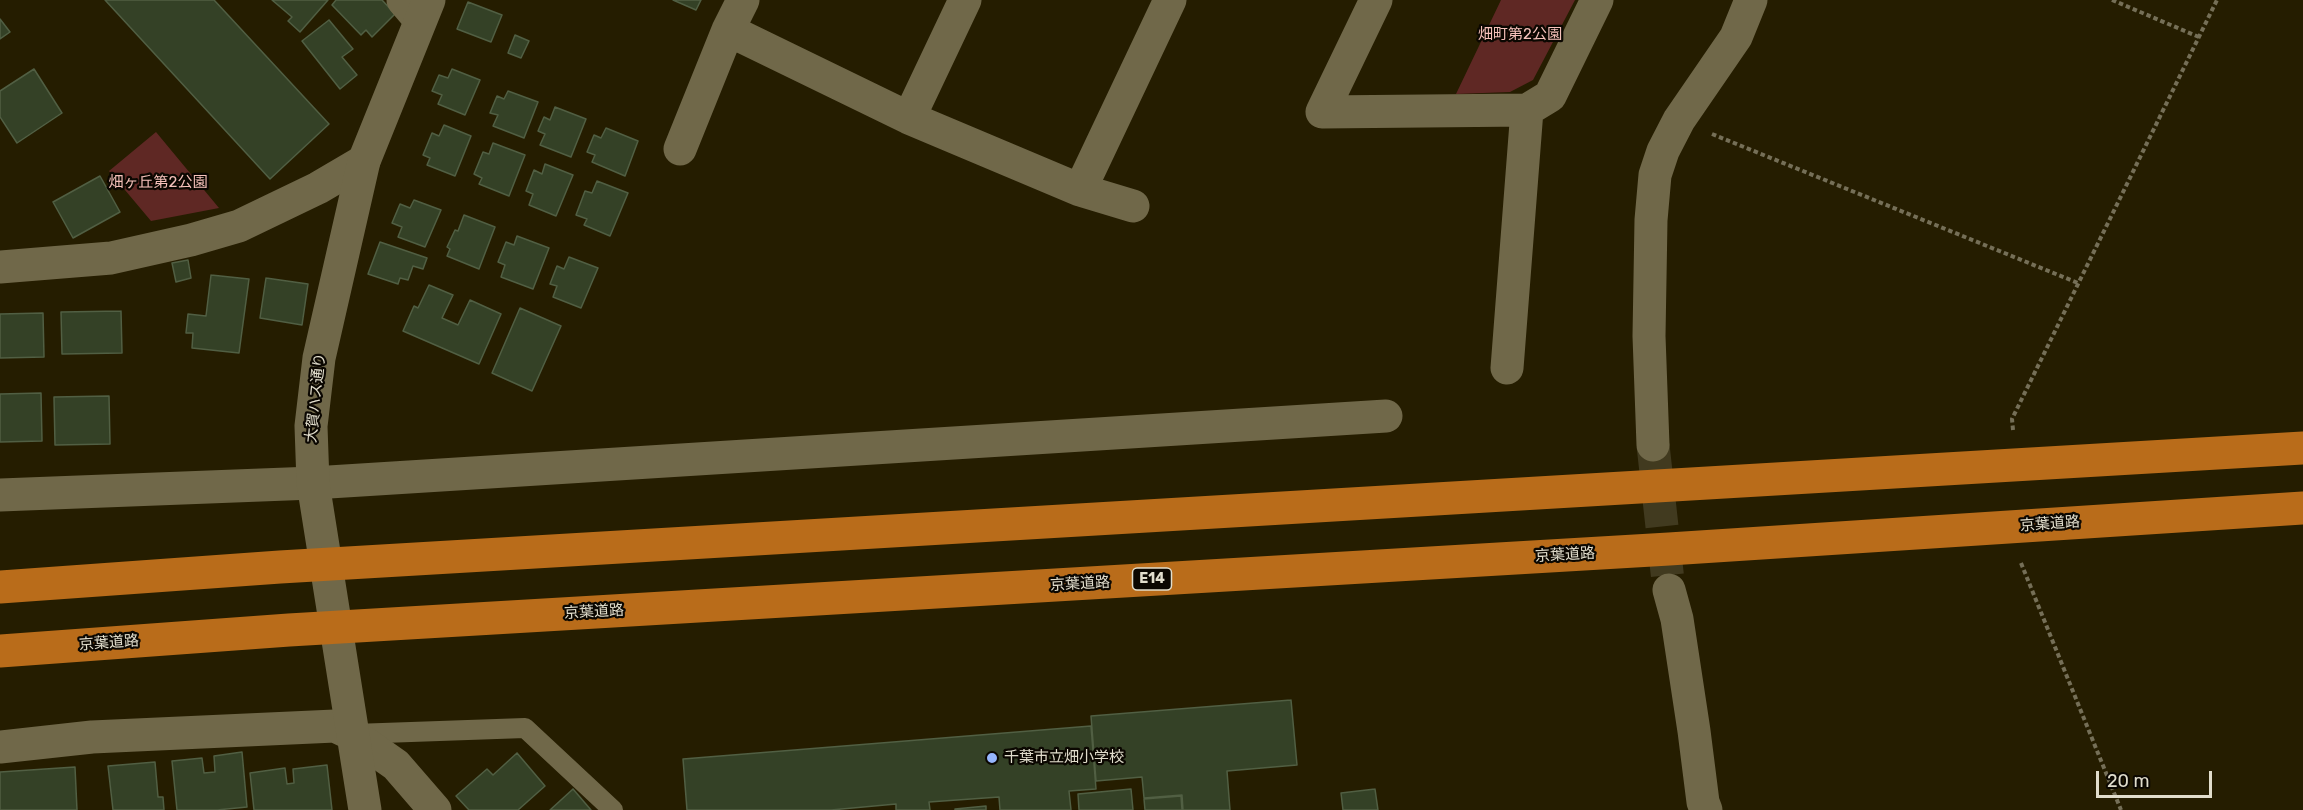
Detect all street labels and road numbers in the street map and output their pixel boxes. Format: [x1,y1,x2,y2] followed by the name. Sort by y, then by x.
[302,352,330,444] street label: 大賀ハス通り
[2019,513,2081,535] street label: 京葉道路
[1535,544,1595,566] street label: 京葉道路
[1132,568,1172,590] road number: E14
[1050,573,1110,595] street label: 京葉道路
[564,601,624,623] street label: 京葉道路
[78,632,140,654] street label: 京葉道路

